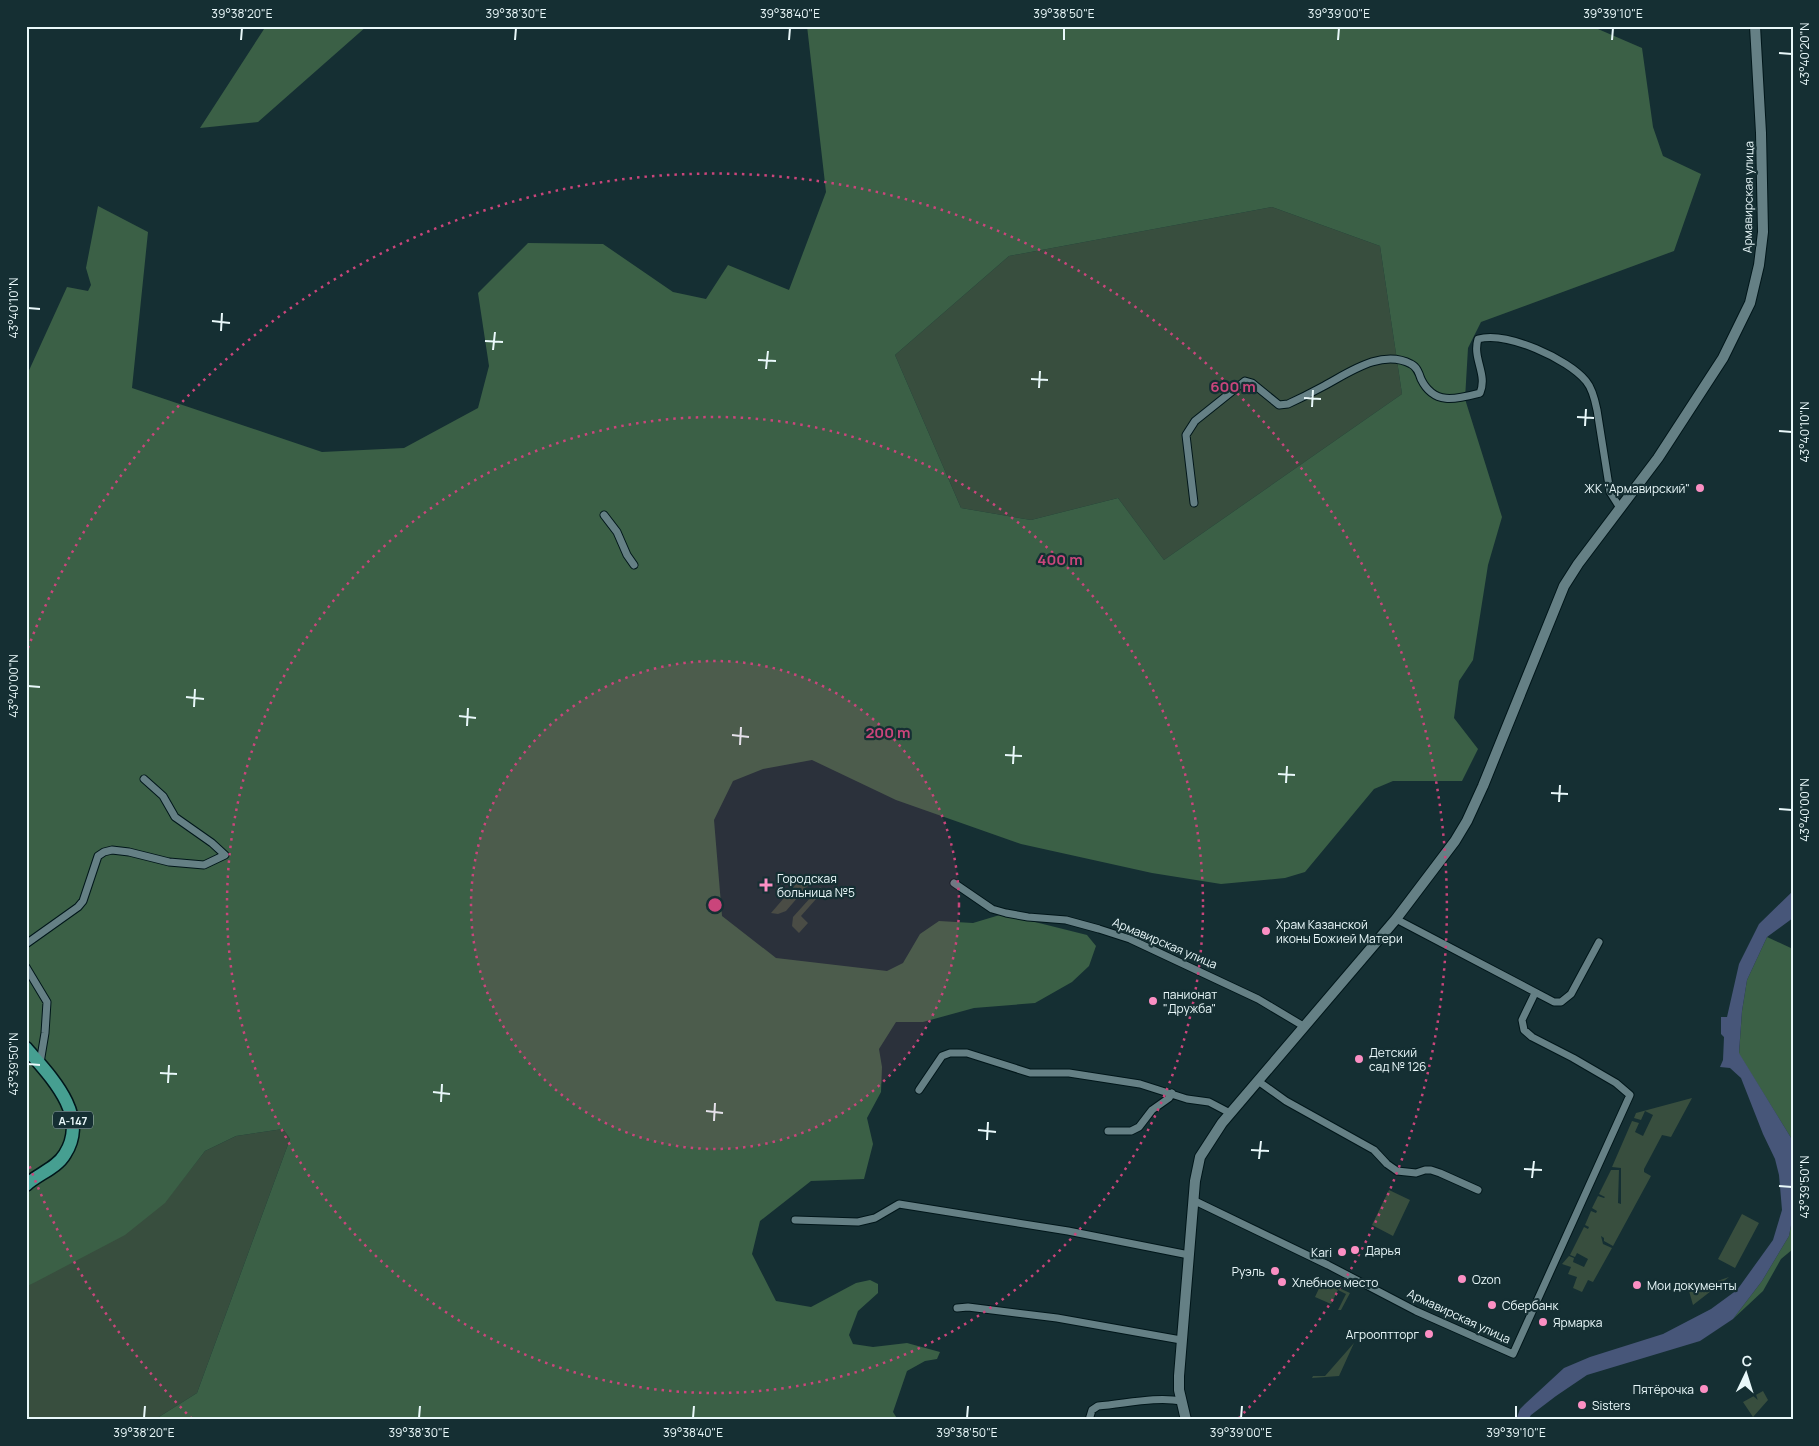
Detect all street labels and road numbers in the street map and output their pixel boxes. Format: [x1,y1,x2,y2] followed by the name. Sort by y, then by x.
[1739,141,1757,253] street label: Армавирская улица
[1110,913,1220,973] street label: Армавирская улица
[53,1112,93,1128] road number: А-147
[1405,1285,1513,1347] street label: Армавирская улица

